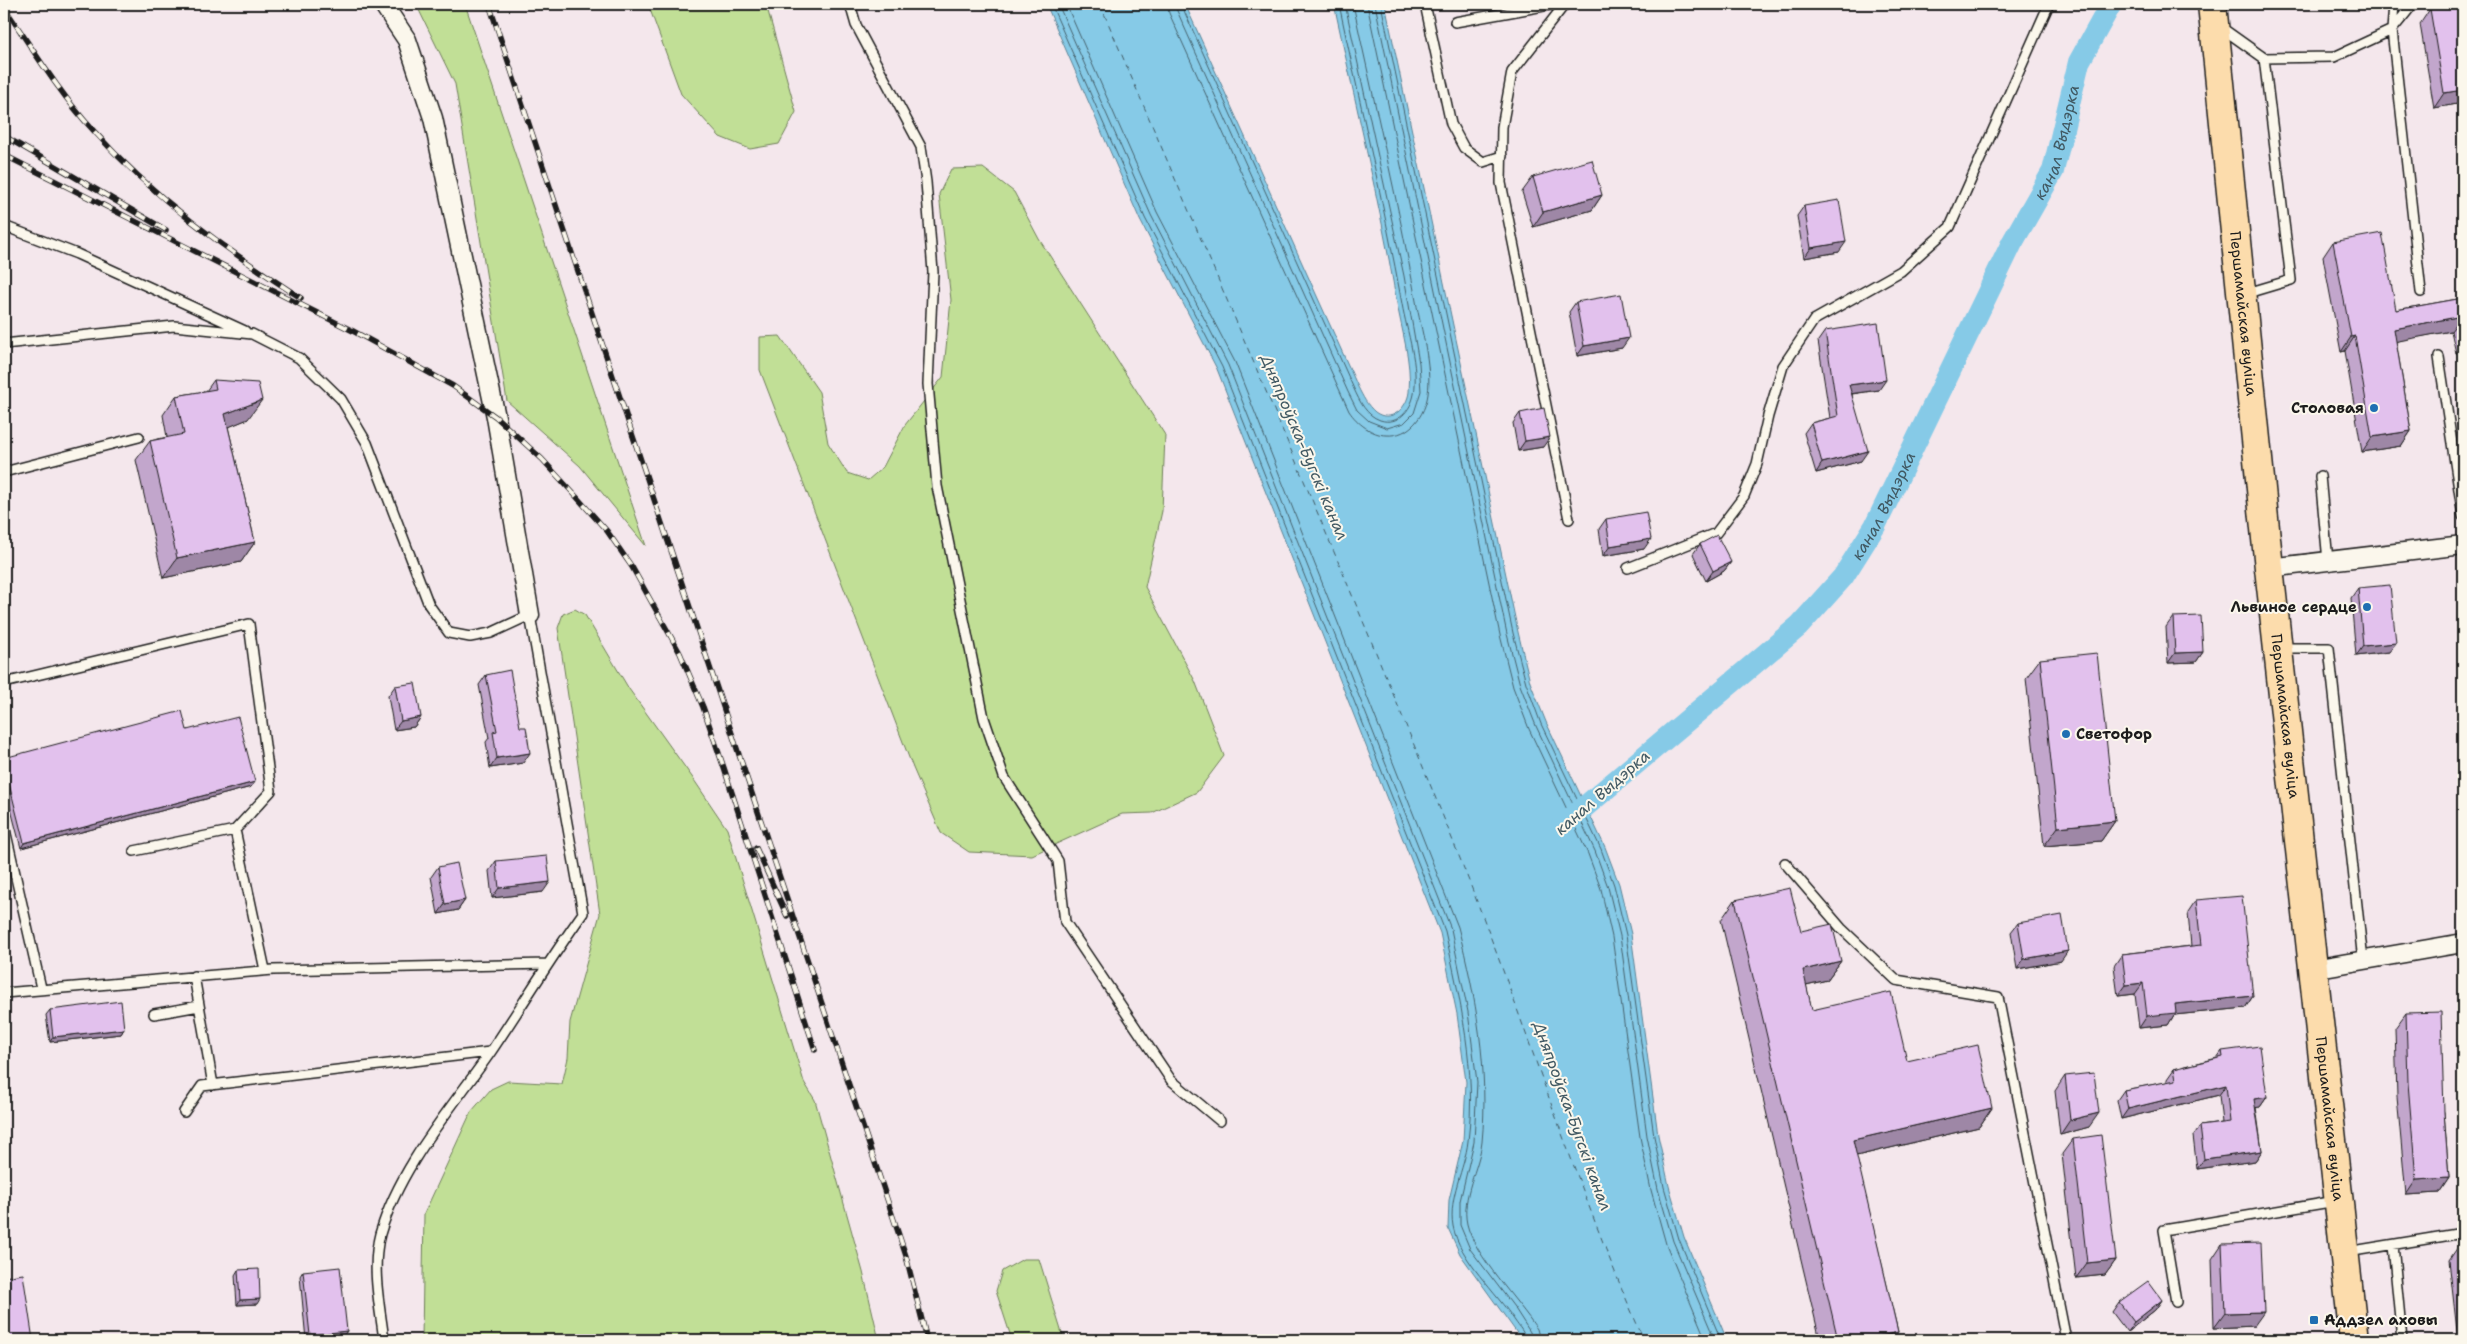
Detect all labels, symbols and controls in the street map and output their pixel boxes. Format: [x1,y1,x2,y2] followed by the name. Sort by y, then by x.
[2029,83,2084,204] water label: канал Выдэрка
[2225,230,2262,397] street label: Першамайская вуліца
[1255,350,1353,543] water label: Дняпроўска-Бугскі канал
[2291,398,2364,418] place label: Столовая
[2368,402,2380,414] marker: Столовая
[1846,448,1920,564] water label: канал Выдэрка
[2231,597,2357,617] place label: Львиное сердце
[2361,601,2373,613] marker: Львиное сердце
[2266,633,2304,800] street label: Першамайская вуліца
[2076,724,2152,744] place label: Светофор
[2060,728,2072,740] marker: Светофор
[1550,745,1654,839] water label: канал Выдэрка
[1528,1018,1617,1214] water label: Дняпроўска-Бугскі канал
[2311,1036,2349,1203] street label: Першамайская вуліца
[2324,1310,2438,1330] place label: Аддзел аховы
[2308,1314,2320,1326] marker: Аддзел аховы

